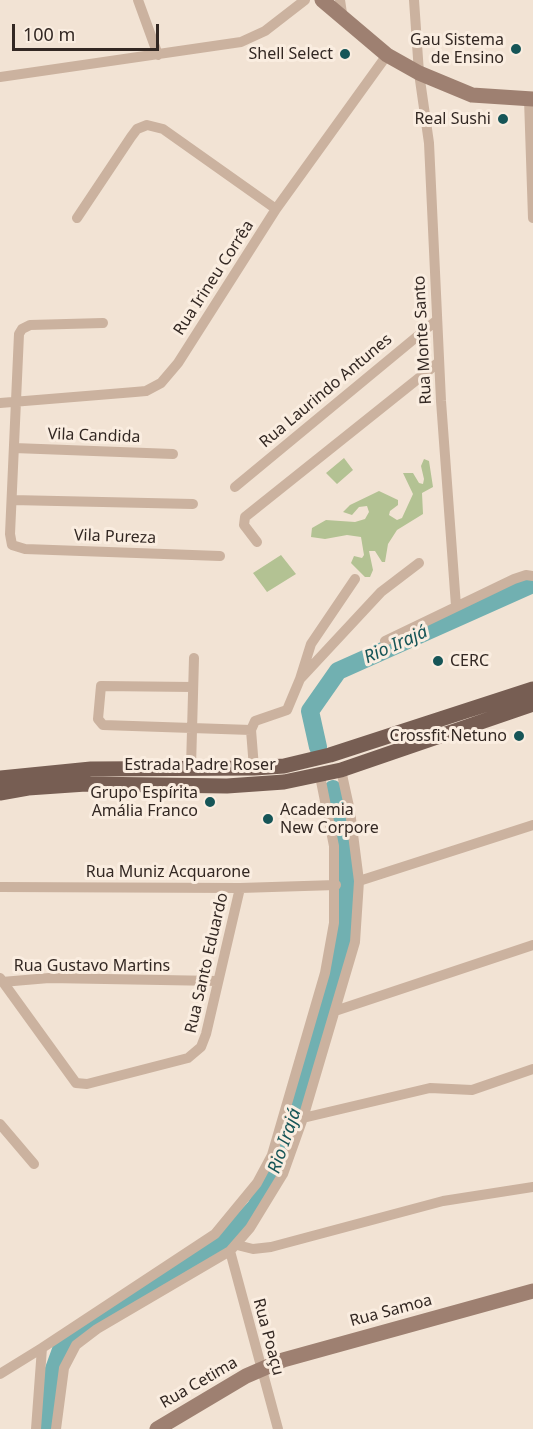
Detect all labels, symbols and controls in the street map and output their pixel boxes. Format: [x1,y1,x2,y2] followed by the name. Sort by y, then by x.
[15,12,162,50] scale bar
[23,22,75,46] text: 100 m
[410,30,504,68] place label: Gau Sistema de Ensino
[509,42,523,56] marker: Gau Sistema de Ensino
[248,44,333,64] place label: Shell Select
[338,47,352,61] marker: Shell Select
[414,109,491,129] place label: Real Sushi
[496,112,510,126] marker: Real Sushi
[170,217,258,339] street label: Rua Irineu Corrêa
[410,275,436,405] street label: Rua Monte Santo
[256,330,396,452] street label: Rua Laurindo Antunes
[47,425,141,447] street label: Vila Candida
[74,526,156,548] street label: Vila Pureza
[361,621,431,669] water label: Rio Irajá
[450,651,489,671] place label: CERC
[431,654,445,668] marker: CERC
[390,726,507,746] place label: Crossfit Netuno
[512,729,526,743] marker: Crossfit Netuno
[124,755,276,775] street label: Estrada Padre Roser
[90,783,198,821] place label: Grupo Espírita Amália Franco
[203,795,217,809] marker: Grupo Espírita Amália Franco
[280,800,379,838] place label: Academia New Corpore
[261,812,275,826] marker: Academia New Corpore
[86,862,250,882] street label: Rua Muniz Acquarone
[181,891,233,1035] street label: Rua Santo Eduardo
[14,956,170,976] street label: Rua Gustavo Martins
[264,1106,306,1176] water label: Rio Irajá
[348,1291,434,1331] street label: Rua Samoa
[249,1296,287,1378] street label: Rua Poaçu
[157,1353,241,1413] street label: Rua Cetima

